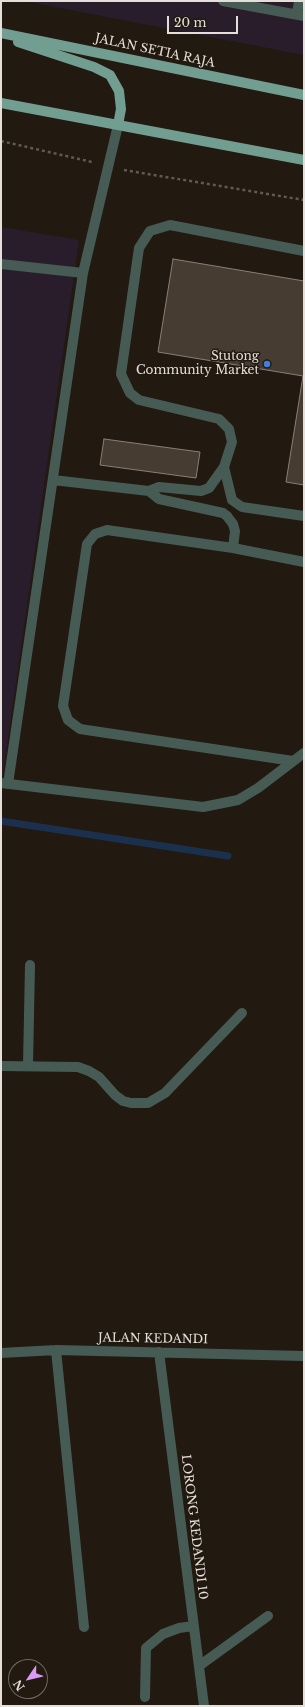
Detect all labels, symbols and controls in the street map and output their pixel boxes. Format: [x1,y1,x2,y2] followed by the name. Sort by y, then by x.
[169,8,240,34] scale bar
[174,15,206,30] text: 20 m
[94,31,216,71] street label: JALAN SETIA RAJA
[136,350,259,378] place label: Stutong Community Market
[262,359,272,369] marker: Stutong Community Market
[98,1331,208,1347] street label: JALAN KEDANDI
[178,1454,210,1600] street label: LORONG KEDANDI 10
[8,1659,48,1699] north arrow
[10,1677,28,1694] text: N

